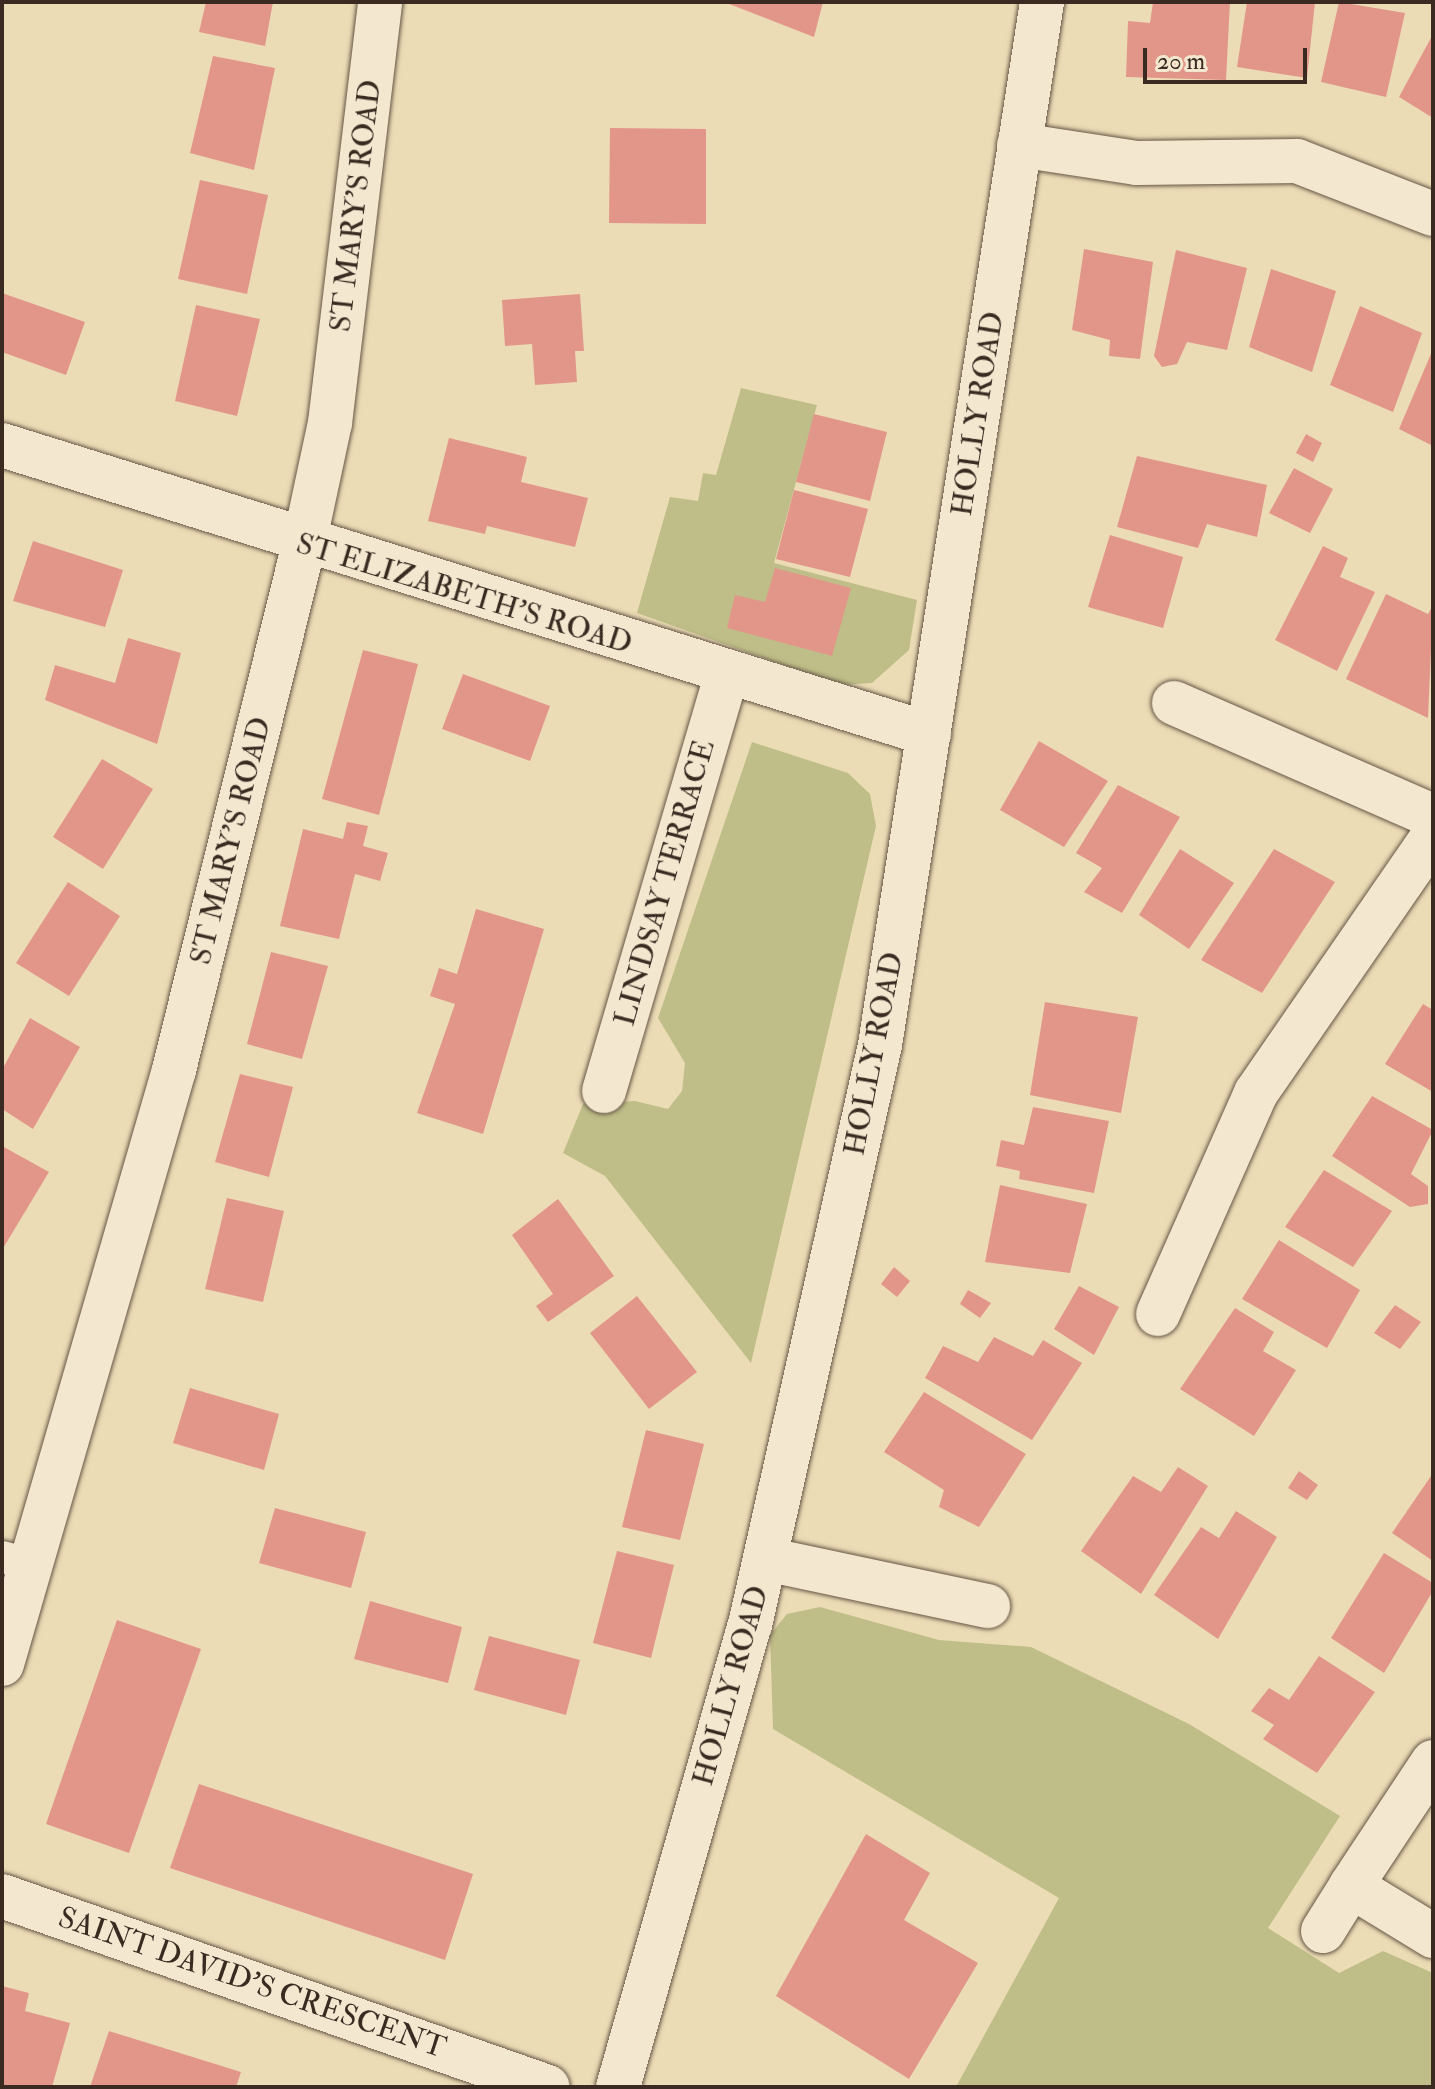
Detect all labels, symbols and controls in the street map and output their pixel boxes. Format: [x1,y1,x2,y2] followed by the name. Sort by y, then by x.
[1147,32,1311,82] scale bar
[1157,46,1205,77] text: 20 m
[323,78,389,334] street label: ST MARY'S ROAD
[944,309,1012,519] street label: HOLLY ROAD
[292,526,636,662] street label: ST ELIZABETH'S ROAD
[183,714,279,968] street label: ST MARY'S ROAD
[607,736,723,1030] street label: LINDSAY TERRACE
[837,949,911,1159] street label: HOLLY ROAD
[685,1582,777,1790] street label: HOLLY ROAD
[53,1900,451,2066] street label: SAINT DAVID'S CRESCENT

